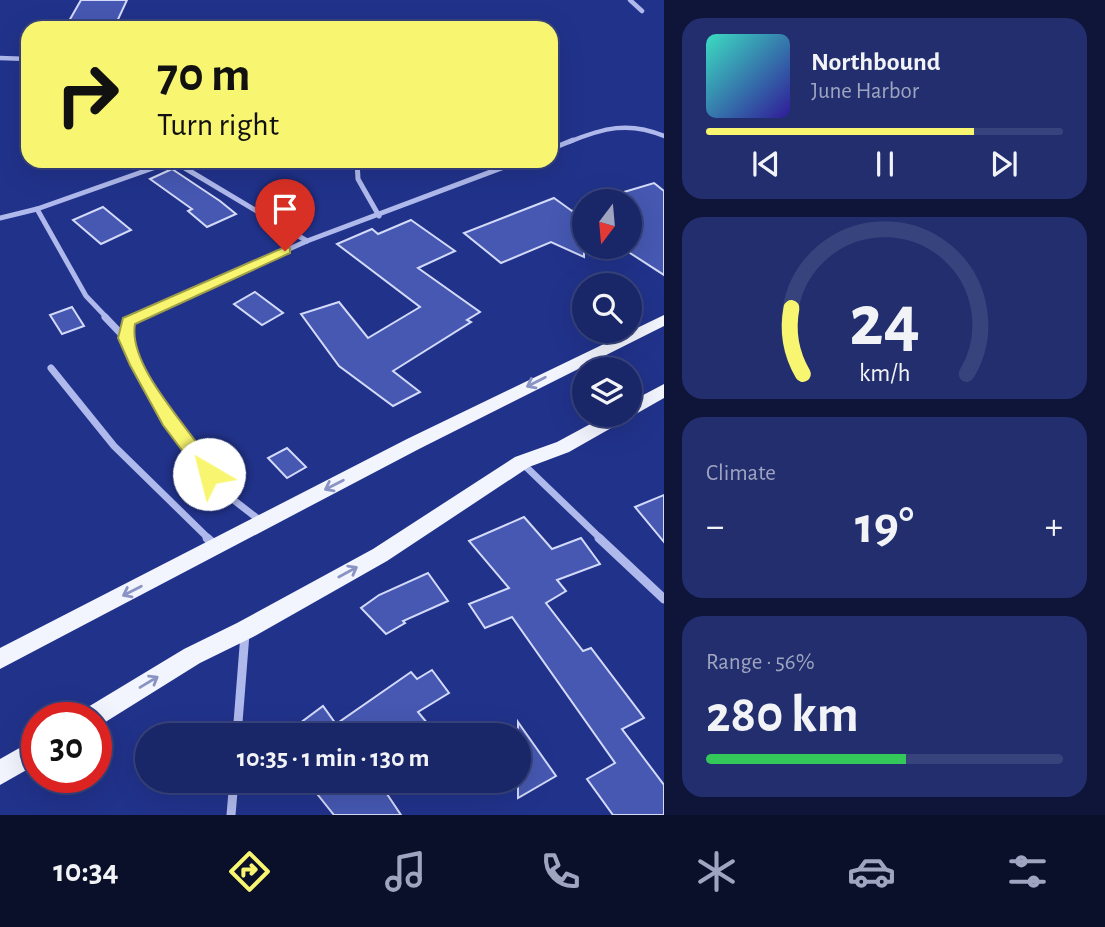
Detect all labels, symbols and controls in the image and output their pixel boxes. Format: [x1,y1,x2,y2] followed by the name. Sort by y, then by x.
[42,49,133,140] icon: right
[811,49,940,75] text: Northbound
[157,51,251,100] text: 70 m
[811,80,919,103] text: June Harbor
[157,109,279,141] text: Turn right
[747,145,785,183] icon: previous
[866,145,904,183] icon: pause
[985,145,1023,183] icon: next
[255,179,315,251] pin
[572,189,642,259] north arrow
[572,189,642,427] map controls
[266,190,304,228] icon: arrive
[572,273,642,343] button: search
[849,286,920,359] text: 24
[572,357,642,427] button: layers
[859,361,910,386] text: km/h
[527,375,547,389] one-way arrow
[172,437,246,511] position arrow
[706,462,776,485] text: Climate
[324,479,345,493] one-way arrow
[855,500,914,552] text: 19°
[706,508,724,546] text: −
[1045,508,1063,546] text: +
[338,565,358,579] one-way arrow
[122,584,143,598] one-way arrow
[706,651,815,674] text: Range · 56%
[139,675,159,689] one-way arrow
[706,689,859,741] text: 280 km
[21,702,112,793] speed limit sign: 30
[237,745,429,771] text: 10:35 · 1 min · 130 m
[225,847,274,896] icon: directions
[381,847,430,896] icon: music
[536,847,585,896] icon: phone
[692,847,741,896] icon: climate
[847,847,896,896] icon: car
[1003,847,1052,896] icon: filters
[53,855,119,887] text: 10:34

